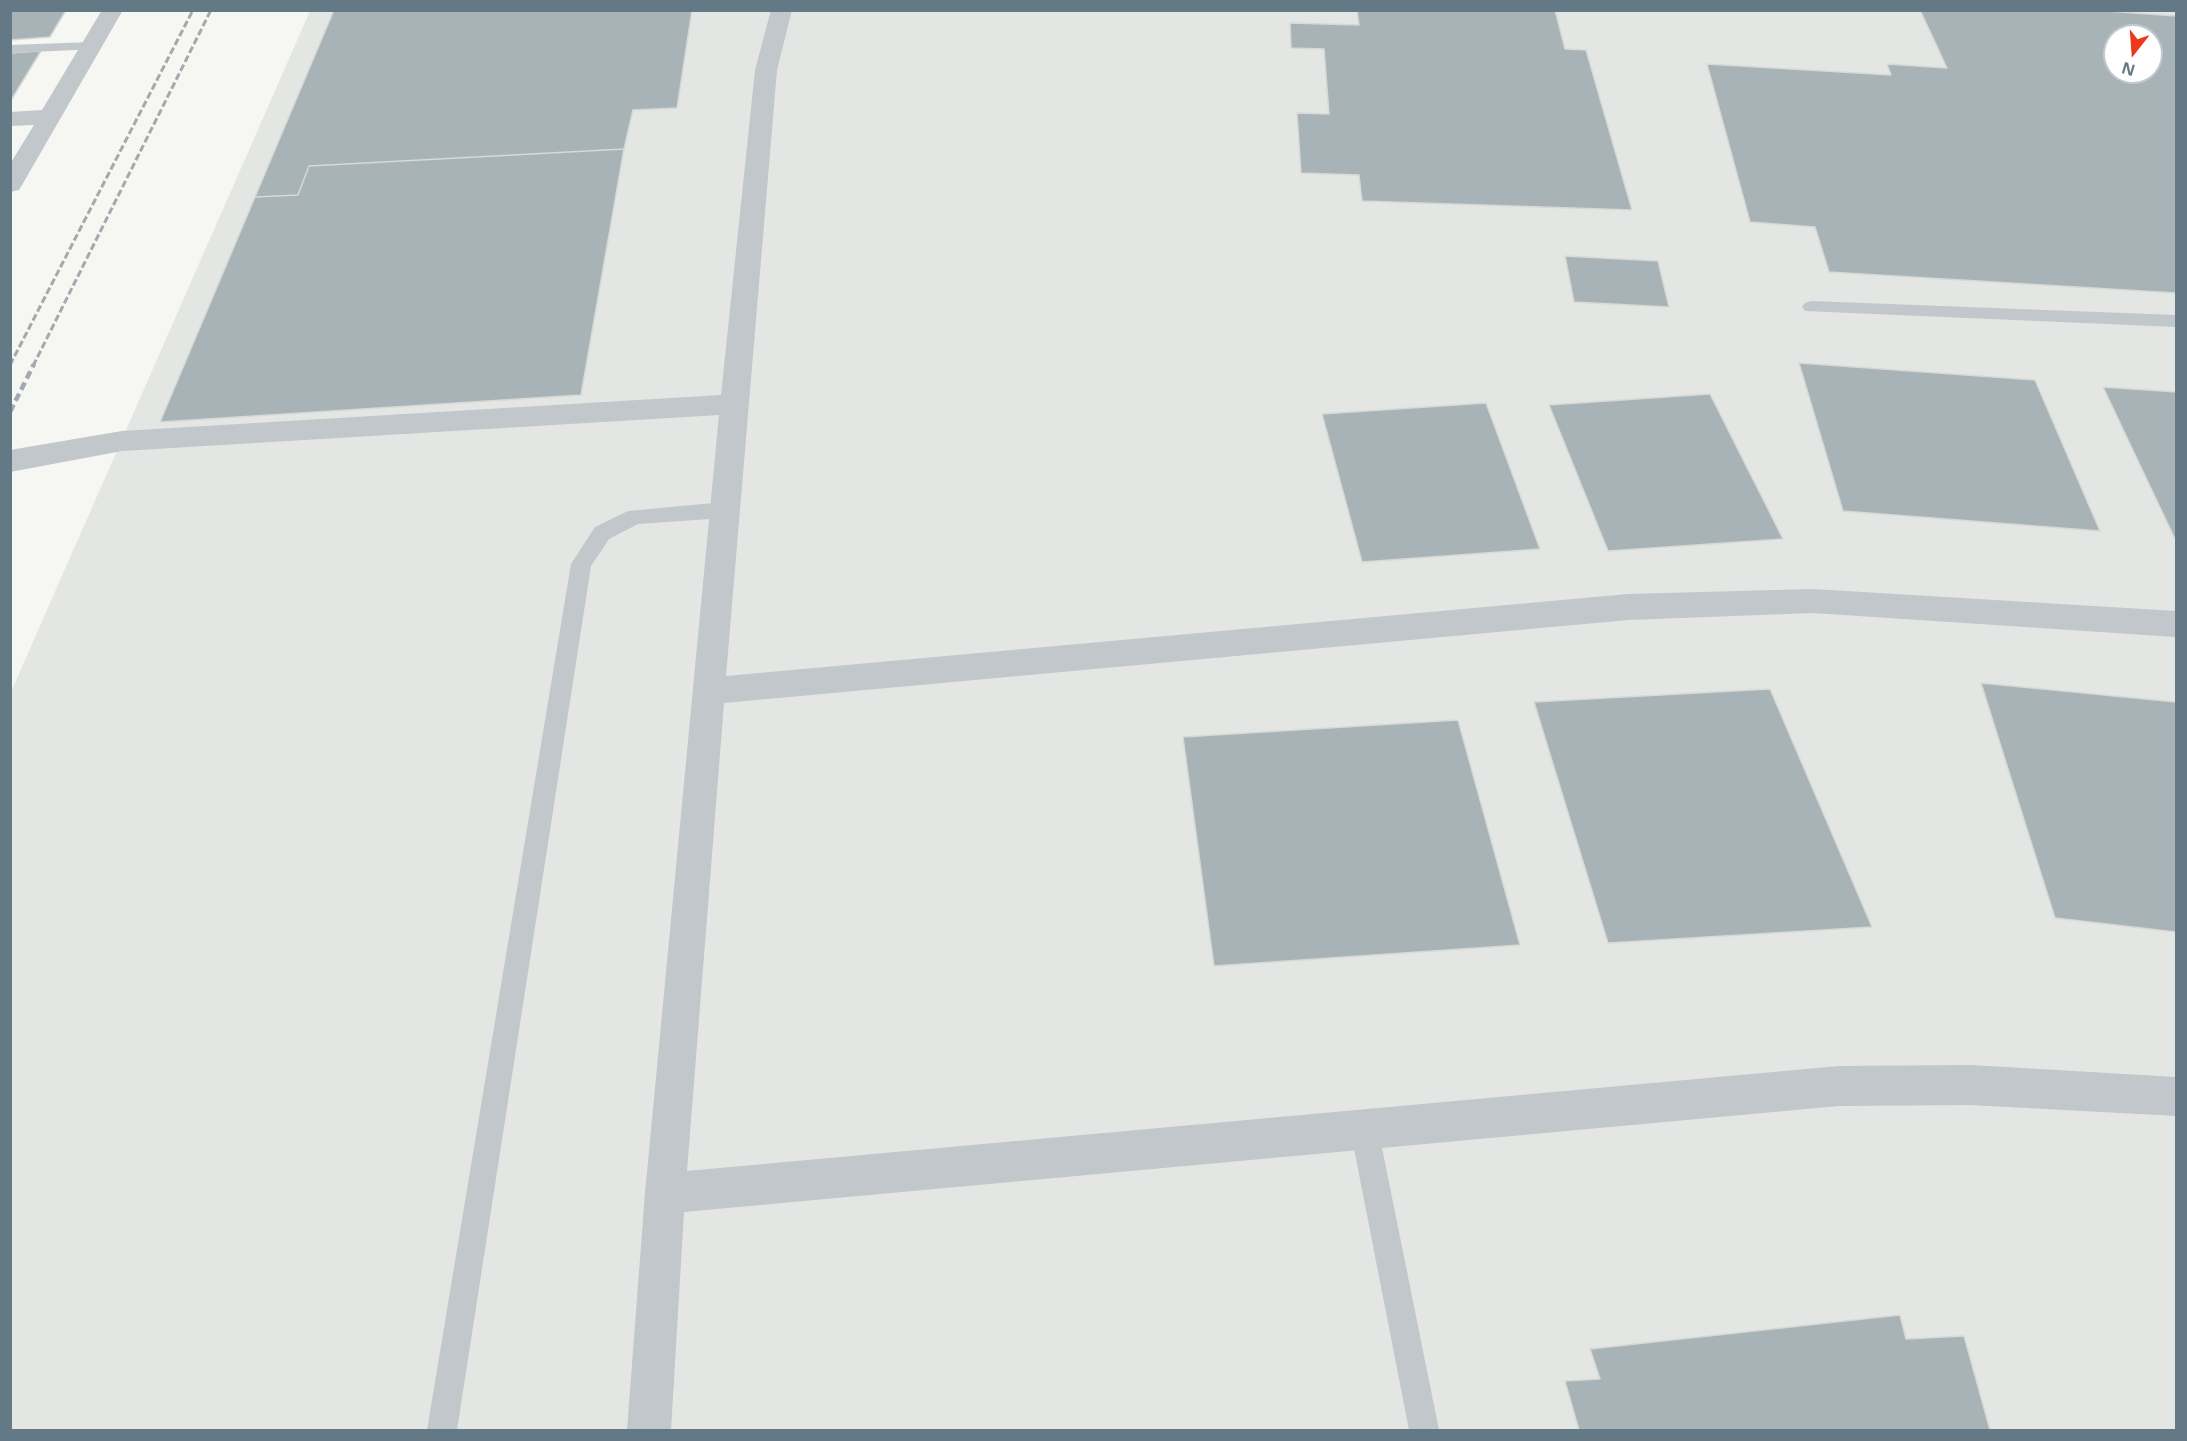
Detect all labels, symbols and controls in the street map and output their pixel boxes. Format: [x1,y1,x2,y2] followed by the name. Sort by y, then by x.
[2103,24,2163,84] north arrow
[2119,57,2138,82] text: N

